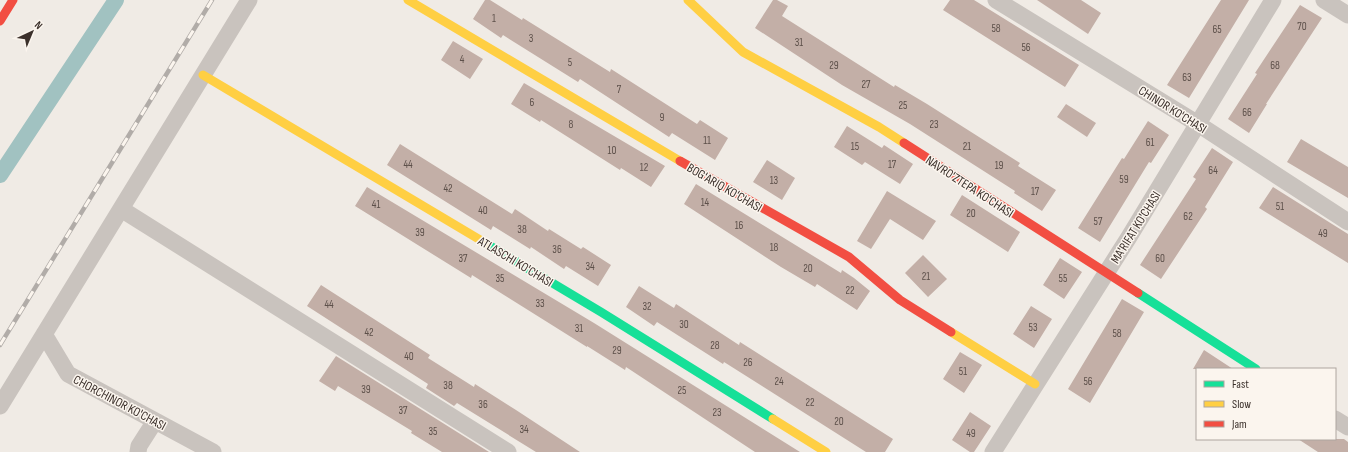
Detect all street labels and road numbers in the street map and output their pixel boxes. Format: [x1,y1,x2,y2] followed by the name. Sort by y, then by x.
[1135,83,1210,137] street label: CHINOR KO'CHASI
[922,152,1016,221] street label: NAVRO'ZTEPA KO'CHASI
[684,160,765,216] street label: BOG'ARIQ KO'CHASI
[1107,189,1164,267] street label: MA'RIFAT KO'CHASI
[474,233,556,291] street label: ATLASCHI KO'CHASI
[70,372,169,434] street label: CHORCHINOR KO'CHASI

